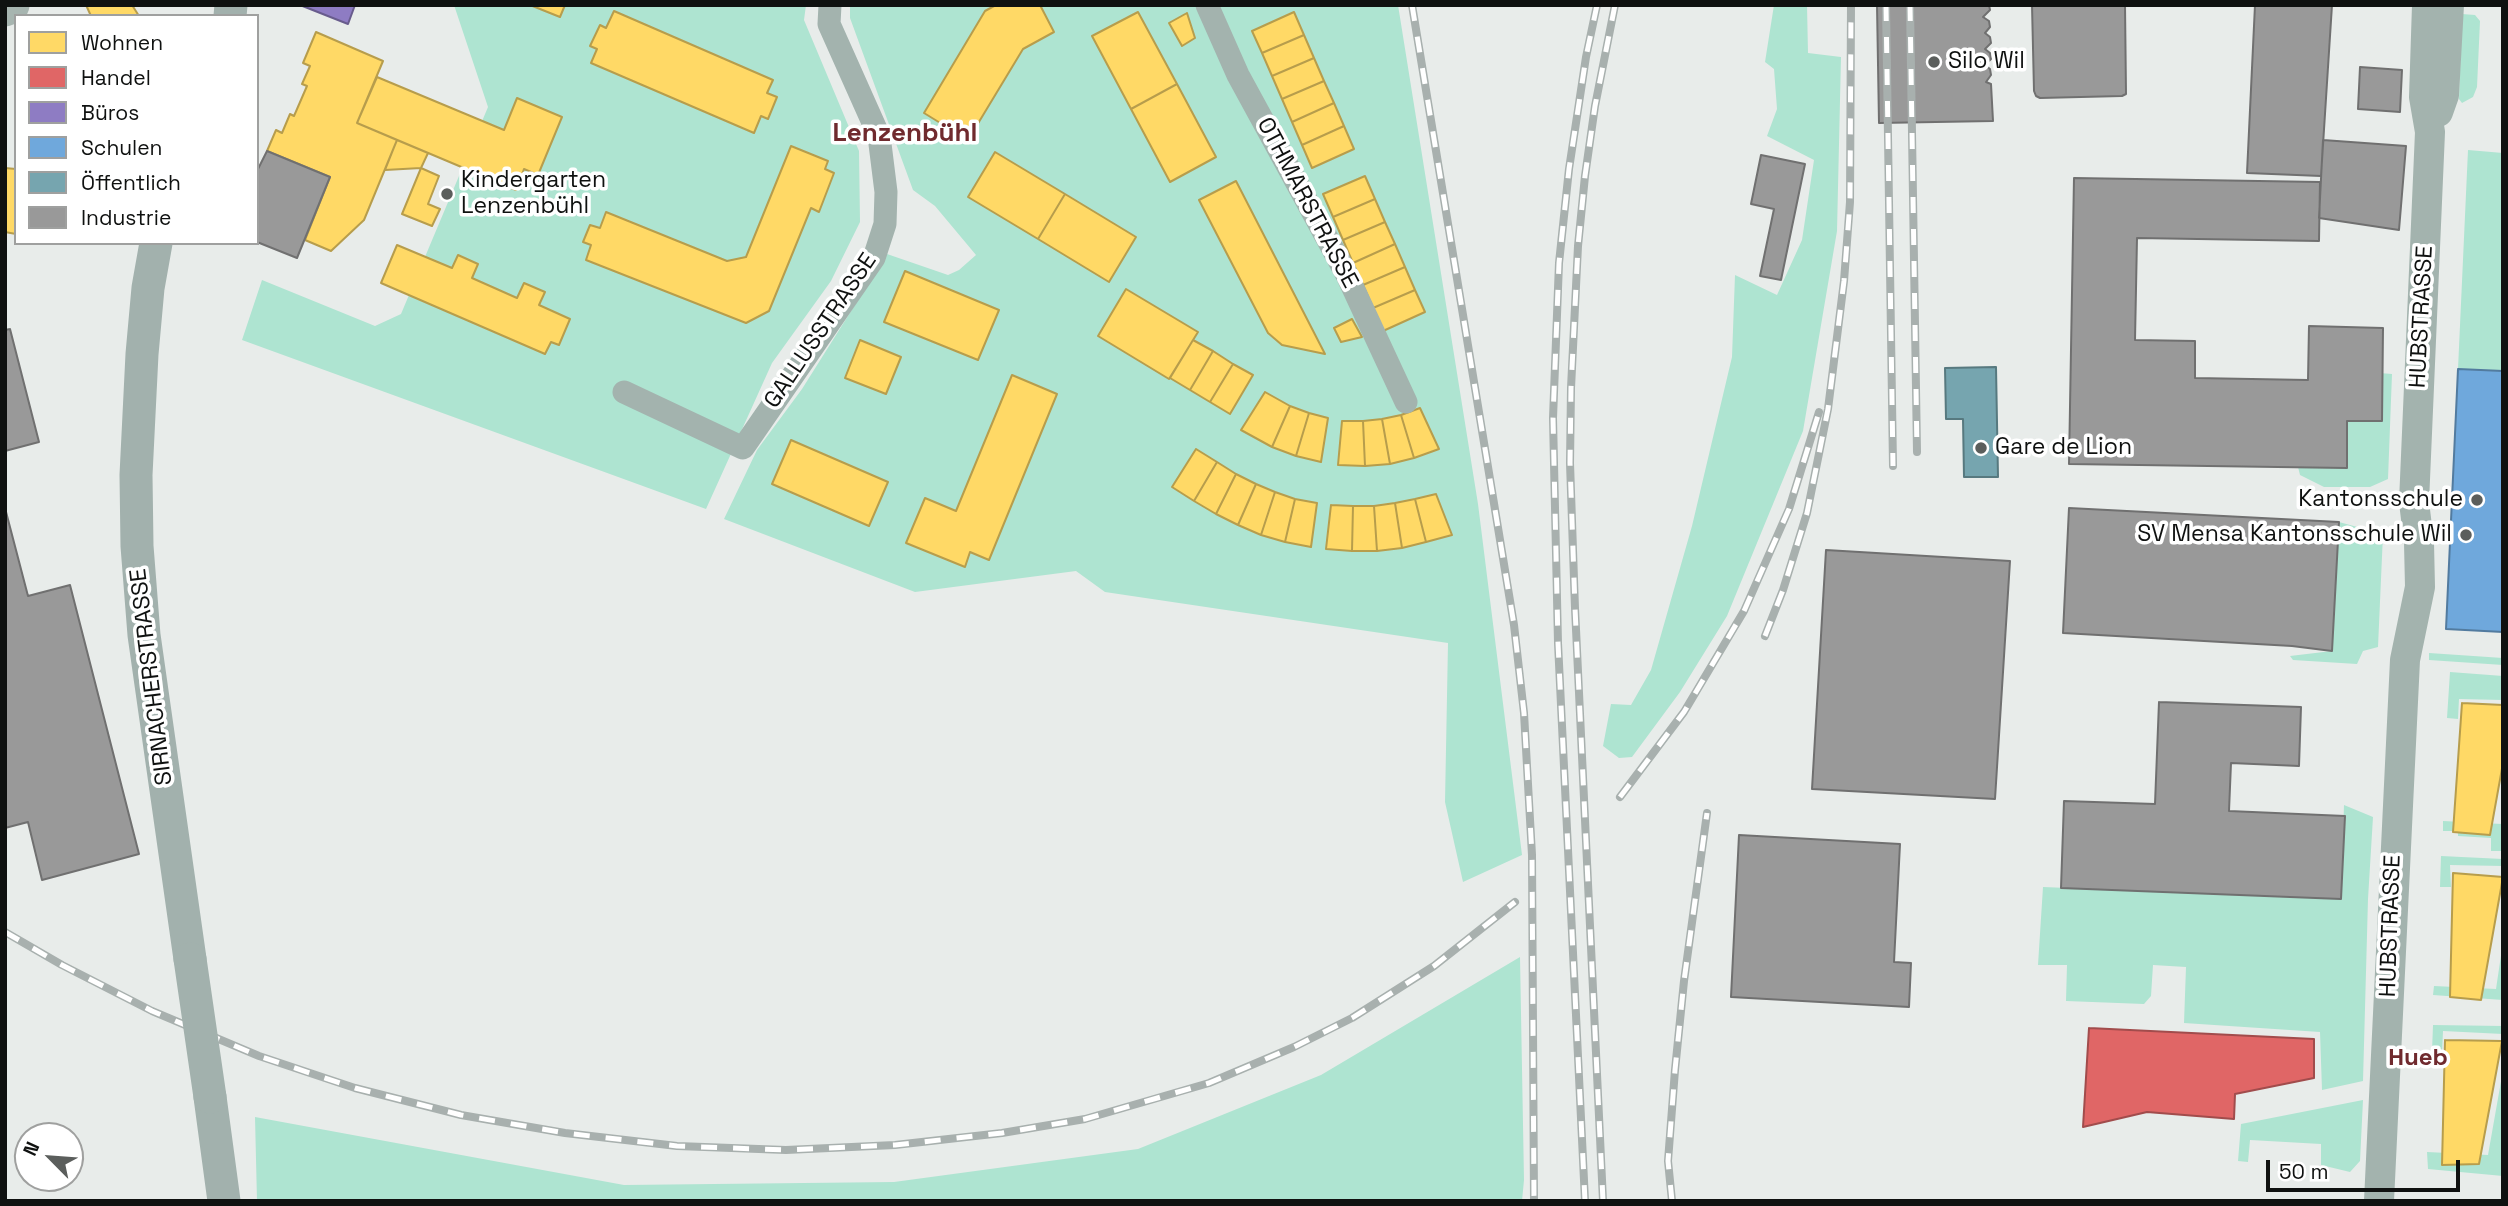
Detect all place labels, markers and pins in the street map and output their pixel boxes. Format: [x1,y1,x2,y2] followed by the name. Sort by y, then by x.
[1948,48,2025,76] place label: Silo Wil
[1926,54,1942,70] marker: Silo Wil
[461,167,606,221] place label: Kindergarten Lenzenbühl
[439,186,455,202] marker: Kindergarten Lenzenbühl
[1995,434,2132,462] place label: Gare de Lion
[1973,440,1989,456] marker: Gare de Lion
[2298,486,2463,514] place label: Kantonsschule
[2469,492,2485,508] marker: Kantonsschule
[2137,521,2452,549] place label: SV Mensa Kantonsschule Wil
[2458,527,2474,543] marker: SV Mensa Kantonsschule Wil

